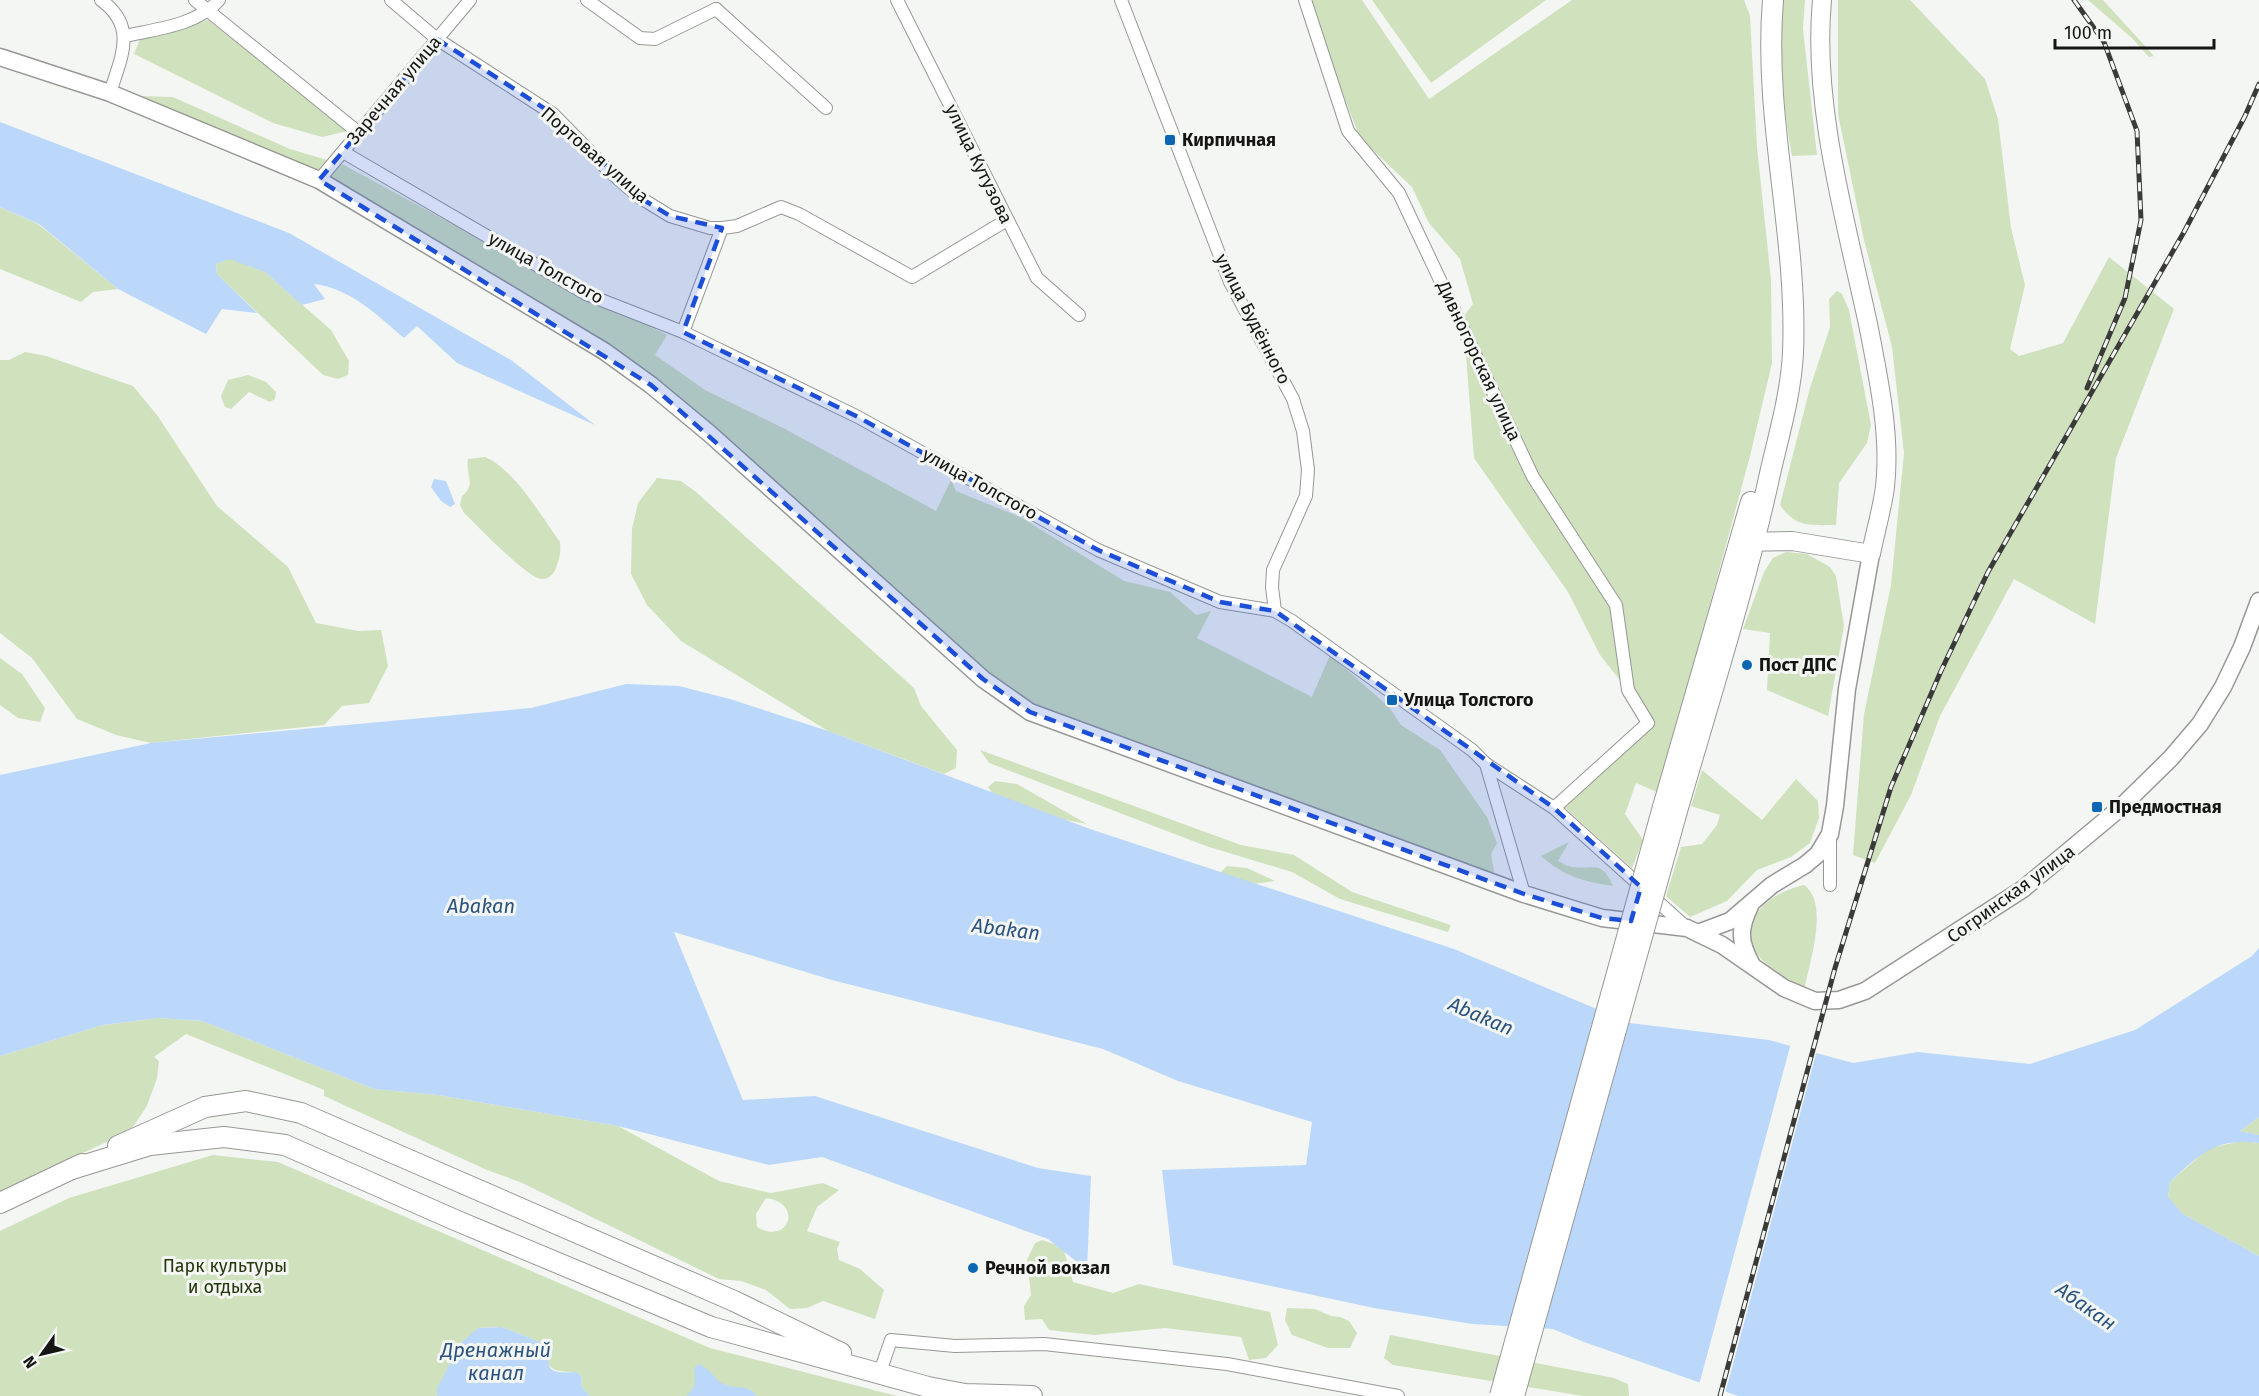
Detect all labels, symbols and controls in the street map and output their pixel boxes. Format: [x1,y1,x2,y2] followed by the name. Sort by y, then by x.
[2055,12,2214,50] scale bar
[2064,22,2112,44] text: 100 m
[342,31,446,149] street label: Заречная улица
[941,101,1017,227] street label: улица Кутузова
[537,102,653,208] street label: Портовая улица
[1182,129,1276,151] place label: Кирпичная
[1163,133,1177,147] marker: Кирпичная
[484,227,608,309] street label: улица Толстого
[1211,250,1295,388] street label: улица Будённого
[1432,277,1526,444] street label: Дивногорская улица
[918,443,1042,525] street label: улица Толстого
[1759,654,1837,676] place label: Пост ДПС
[1740,658,1754,672] marker: Пост ДПС
[1403,689,1534,711] place label: Улица Толстого
[1385,693,1399,707] marker: Улица Толстого
[2109,796,2222,818] place label: Предмостная
[2090,800,2104,814] marker: Предмостная
[1943,840,2079,948] street label: Согринская улица
[446,894,515,918] water label: Abakan
[970,913,1041,945] water label: Abakan
[1444,991,1517,1040] water label: Abakan
[163,1255,287,1298] park label: Парк культуры и отдыха
[985,1257,1110,1279] place label: Речной вокзал
[966,1261,980,1275] marker: Речной вокзал
[2050,1276,2121,1335] water label: Абакан
[12,1324,72,1384] north arrow
[439,1338,551,1385] water label: Дренажный канал
[19,1352,41,1372] text: N

